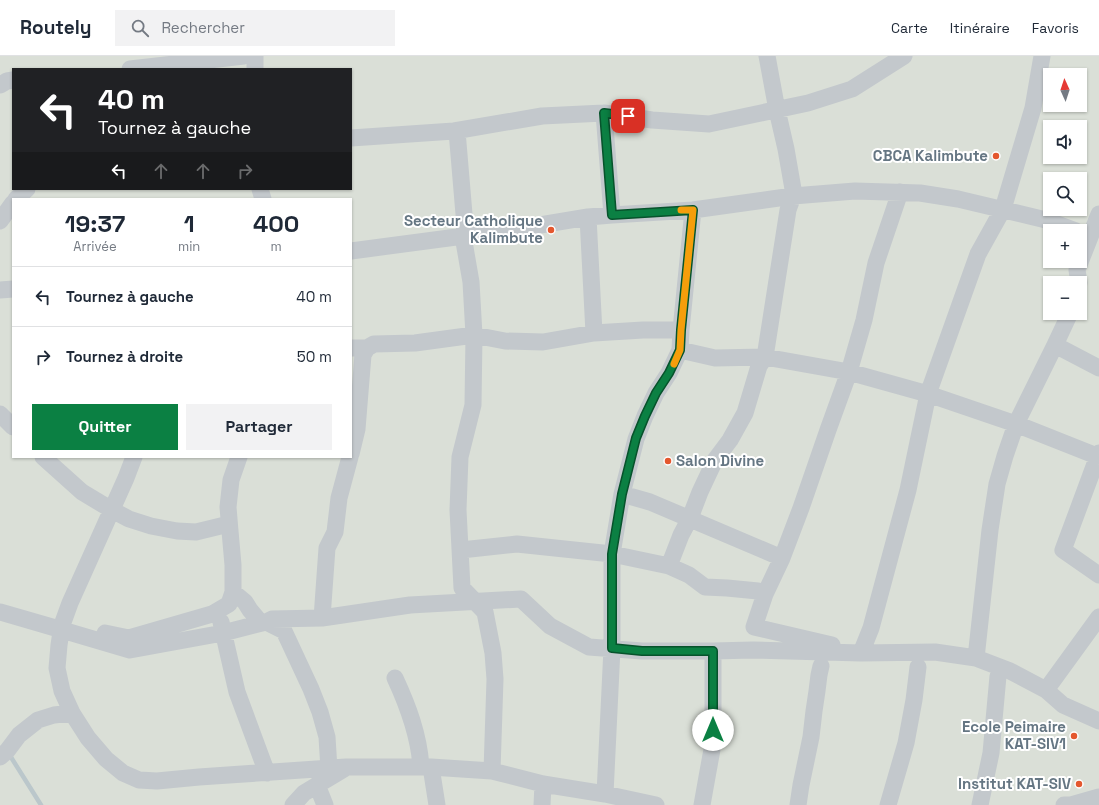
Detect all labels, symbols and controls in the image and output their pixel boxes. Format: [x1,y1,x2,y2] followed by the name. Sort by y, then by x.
[115,10,395,46] search box
[20,15,91,40] text: Routely
[129,17,151,39] icon: search
[161,18,245,37] text: Rechercher
[891,19,928,37] text: Carte
[950,19,1010,37] text: Itinéraire
[1032,19,1079,37] text: Favoris
[1043,68,1087,112] north arrow
[1043,68,1087,320] map controls
[98,81,165,117] text: 40 m
[32,84,84,136] icon: left
[611,99,645,133] pin
[617,105,639,127] icon: arrive
[98,116,251,139] text: Tournez à gauche
[1043,120,1087,164] button: sound
[873,146,988,165] place label: CBCA Kalimbute
[991,151,1001,161] marker: CBCA Kalimbute
[108,160,130,182] icon: left
[150,160,172,182] icon: ahead
[192,160,214,182] icon: ahead
[234,160,256,182] icon: right
[1043,172,1087,216] button: search
[65,208,125,239] text: 19:37
[184,208,195,239] text: 1
[253,208,299,239] text: 400
[404,211,543,247] place label: Secteur Catholique Kalimbute
[1043,224,1087,268] button: +
[546,225,556,235] marker: Secteur Catholique Kalimbute
[73,238,117,255] text: Arrivée
[178,238,200,255] text: min
[271,238,282,255] text: m
[1043,276,1087,320] button: −
[32,286,54,308] icon: left
[66,287,194,306] text: Tournez à gauche
[296,287,332,306] text: 40 m
[32,346,54,368] icon: right
[66,347,183,366] text: Tournez à droite
[297,347,332,366] text: 50 m
[32,404,178,450] button: Quitter
[186,404,332,450] button: Partager
[676,451,764,470] place label: Salon Divine
[663,456,673,466] marker: Salon Divine
[692,709,734,751] position arrow
[962,717,1066,753] place label: Ecole Peimaire KAT-SIV1
[1069,731,1079,741] marker: Ecole Peimaire KAT-SIV1
[958,774,1071,793] place label: Institut KAT-SIV
[1074,779,1084,789] marker: Institut KAT-SIV

